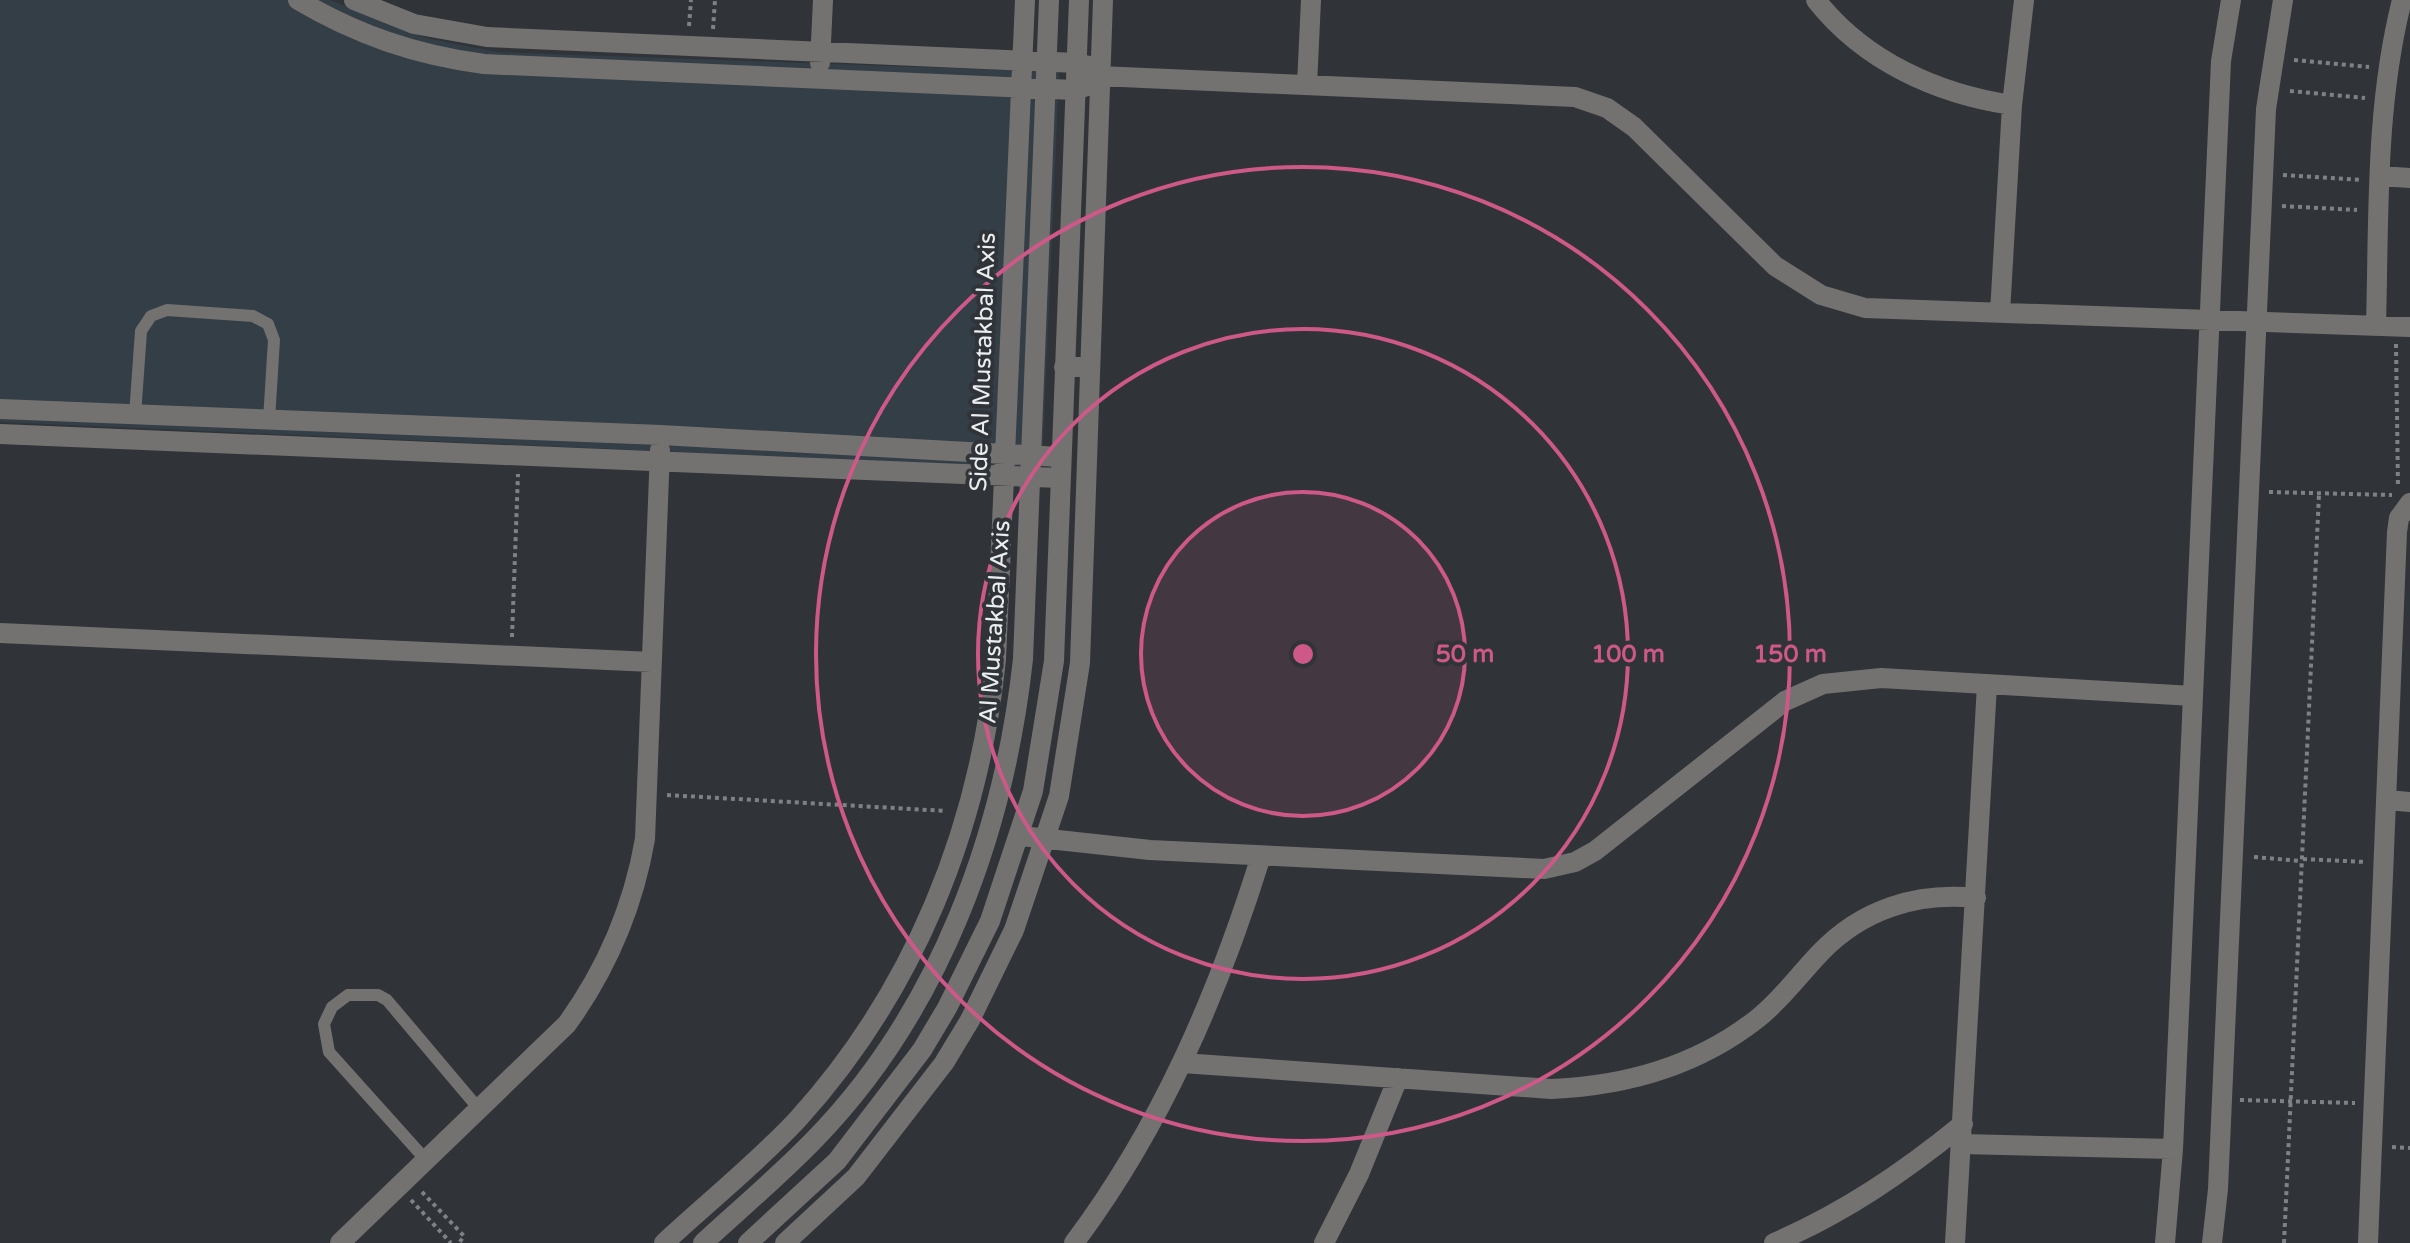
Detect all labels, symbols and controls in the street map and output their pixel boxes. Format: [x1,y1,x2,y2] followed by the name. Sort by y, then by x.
[964,232,1002,492] street label: Side Al Mustakbal Axis
[973,519,1017,725] street label: Al Mustakbal Axis
[1289,640,1317,668] centre of rings
[1436,640,1494,669] text: 50 m
[1591,640,1665,669] text: 100 m
[1753,640,1827,669] text: 150 m

